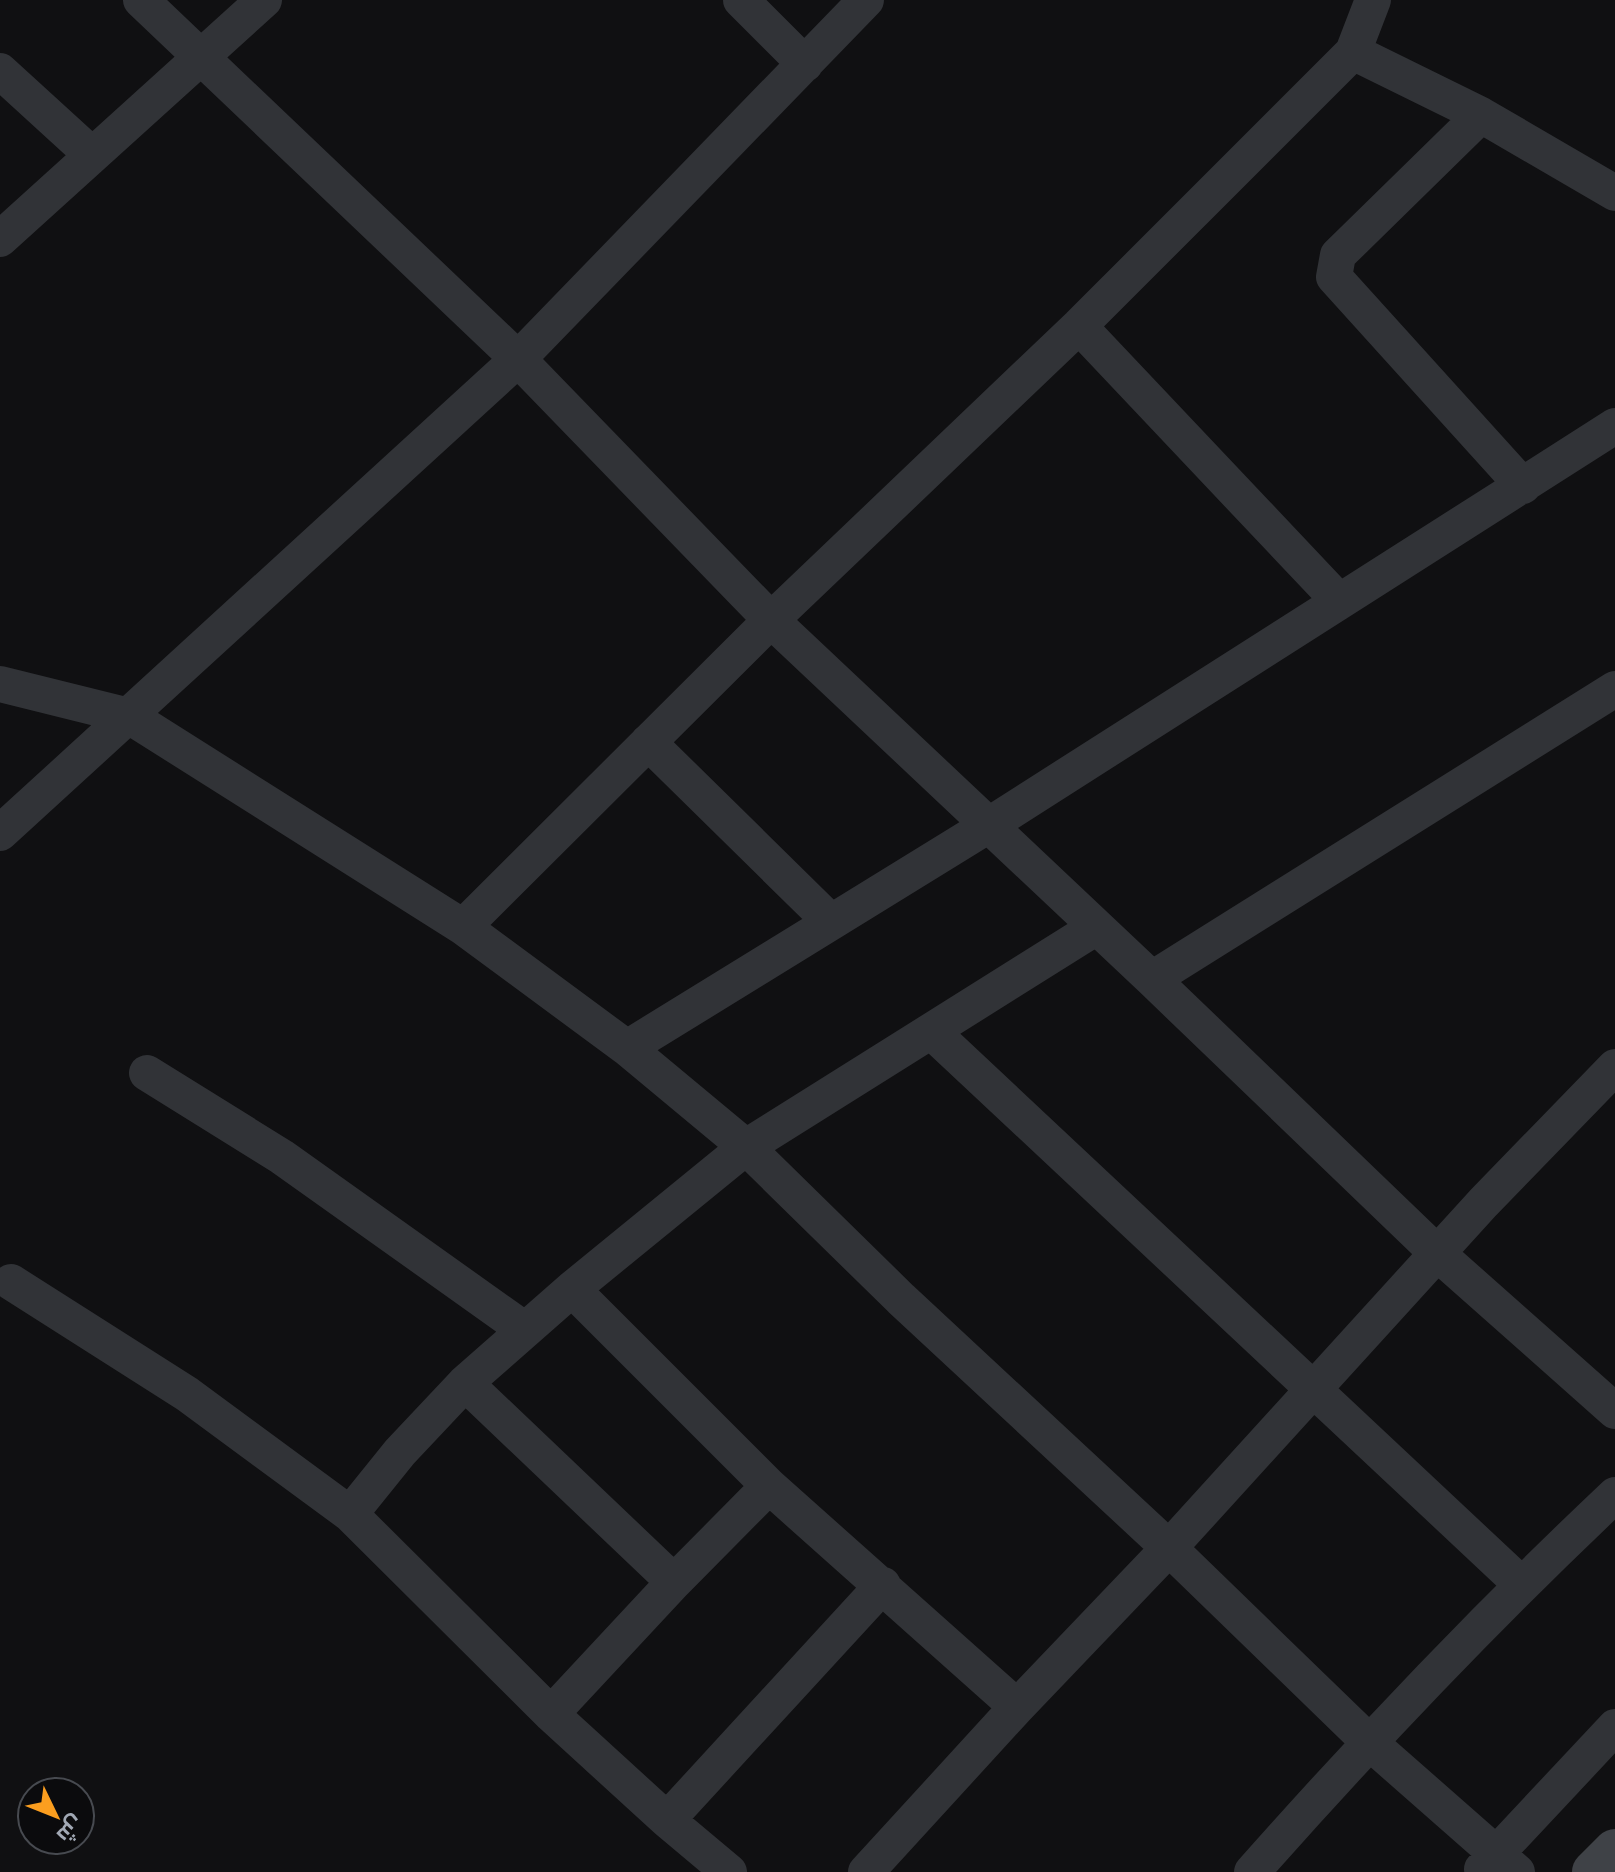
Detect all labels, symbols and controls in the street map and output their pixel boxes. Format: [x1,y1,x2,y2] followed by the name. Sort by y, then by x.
[16,1776,96,1856] north arrow
[51,1810,90,1850] text: ش

